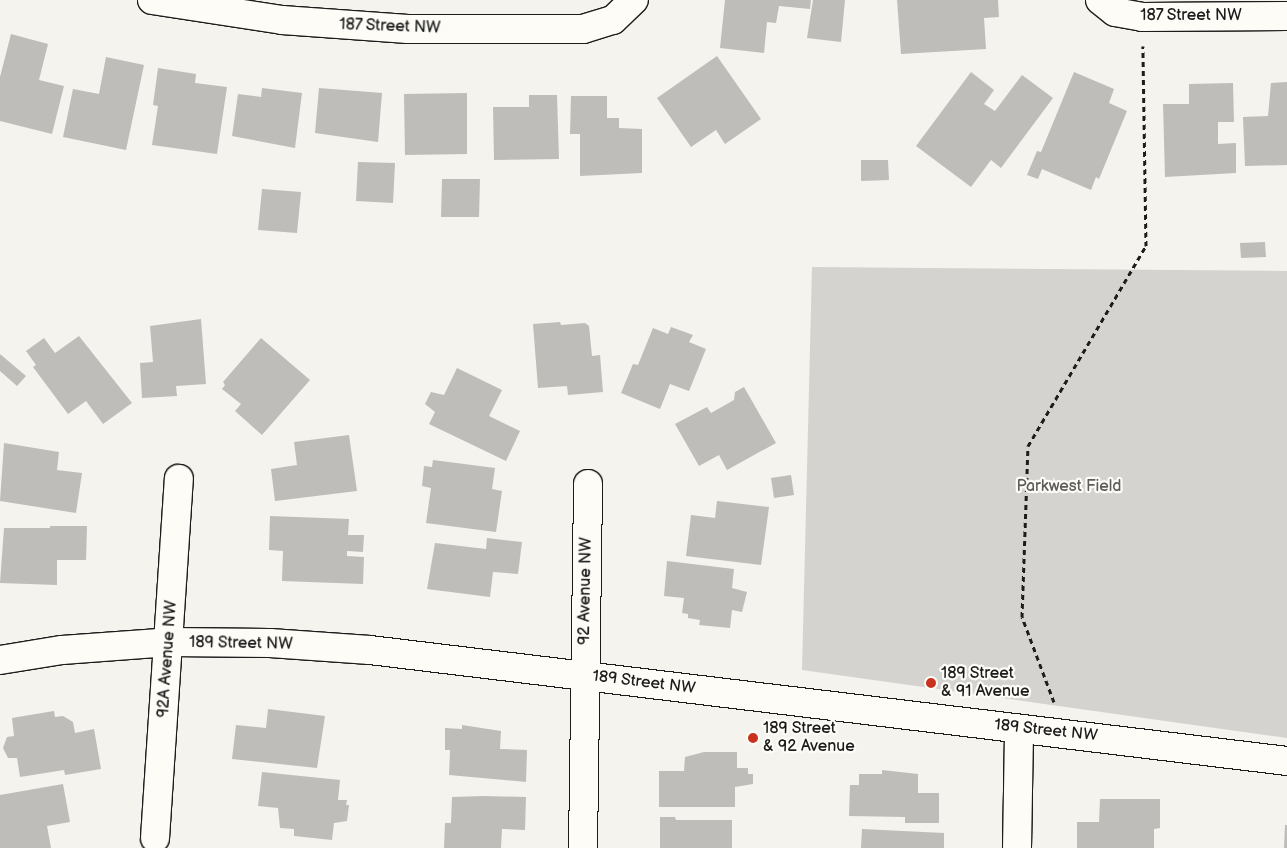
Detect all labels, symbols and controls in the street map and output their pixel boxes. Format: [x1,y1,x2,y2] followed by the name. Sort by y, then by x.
[1140,6,1242,26] street label: 187 Street NW
[338,16,442,38] street label: 187 Street NW
[1017,477,1121,497] park label: Parkwest Field
[575,537,597,645] street label: 92 Avenue NW
[154,600,182,718] street label: 92A Avenue NW
[189,633,293,655] street label: 189 Street NW
[941,664,1029,702] place label: 189 Street & 91 Avenue
[591,667,697,699] street label: 189 Street NW
[925,677,937,689] marker: 189 Street & 91 Avenue
[993,716,1099,746] street label: 189 Street NW
[763,719,855,757] place label: 189 Street & 92 Avenue
[747,732,759,744] marker: 189 Street & 92 Avenue

